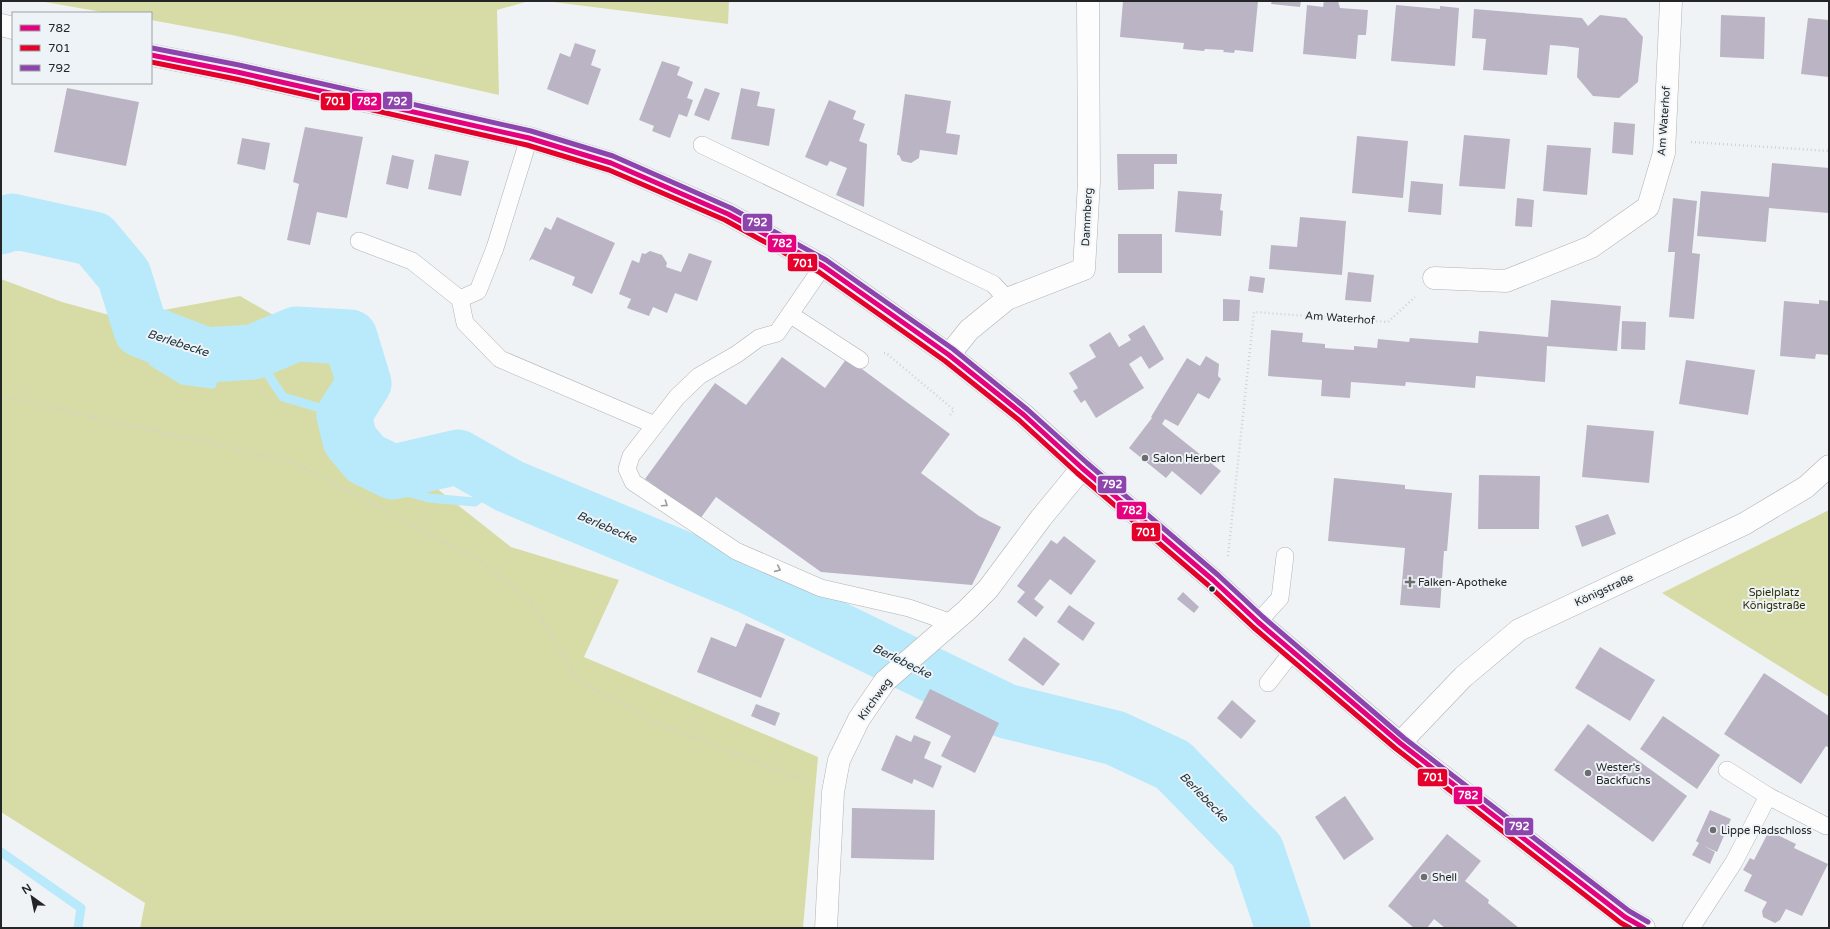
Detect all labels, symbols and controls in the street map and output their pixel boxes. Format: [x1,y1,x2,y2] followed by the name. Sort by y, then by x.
[12,12,152,84] legend
[48,21,71,35] text: 782
[48,41,71,55] text: 701
[48,61,71,75] text: 792
[1655,85,1673,156] street label: Am Waterhof
[382,91,413,110] line badge: 792
[320,92,351,111] line badge: 701
[351,92,382,111] line badge: 782
[325,95,345,108] text: 701
[357,95,377,108] text: 782
[387,95,407,108] text: 792
[1079,187,1095,247] street label: Dammberg
[742,213,773,232] line badge: 792
[747,216,767,229] text: 792
[767,234,797,253] line badge: 782
[772,237,792,250] text: 782
[787,253,818,272] line badge: 701
[793,257,813,270] text: 701
[1305,309,1376,327] street label: Am Waterhof
[146,327,211,360] water label: Berlebecke
[1153,452,1225,465] place label: Salon Herbert
[1140,453,1150,463] marker: Salon Herbert
[1097,475,1127,494] line badge: 792
[1102,478,1122,491] text: 792
[661,499,668,506] one-way arrow
[1116,501,1147,520] line badge: 782
[1122,504,1142,517] text: 782
[575,508,640,546] water label: Berlebecke
[1131,522,1161,542] line badge: 701
[1136,526,1156,539] text: 701
[773,564,781,572] one-way arrow
[1573,571,1635,609] street label: Königstraße
[1418,576,1507,589] place label: Falken-Apotheke
[1405,577,1415,587] marker: Falken-Apotheke
[1207,584,1217,594] unlabelled marker
[1742,586,1806,612] park label: Spielplatz Königstraße
[870,641,935,682] water label: Berlebecke
[856,676,895,722] street label: Kirchweg
[1596,761,1650,787] place label: Wester's Backfuchs
[1417,768,1448,787] line badge: 701
[1583,768,1593,778] marker: Wester's Backfuchs
[1177,769,1232,826] water label: Berlebecke
[1423,771,1443,784] text: 701
[1453,786,1483,805] line badge: 782
[1458,789,1478,802] text: 782
[1504,817,1534,836] line badge: 792
[1509,820,1529,833] text: 792
[1721,824,1812,837] place label: Lippe Radschloss
[1708,825,1718,835] marker: Lippe Radschloss
[1432,871,1457,884] place label: Shell
[1419,872,1429,882] marker: Shell
[12,877,52,917] north arrow
[20,881,34,897] text: N

